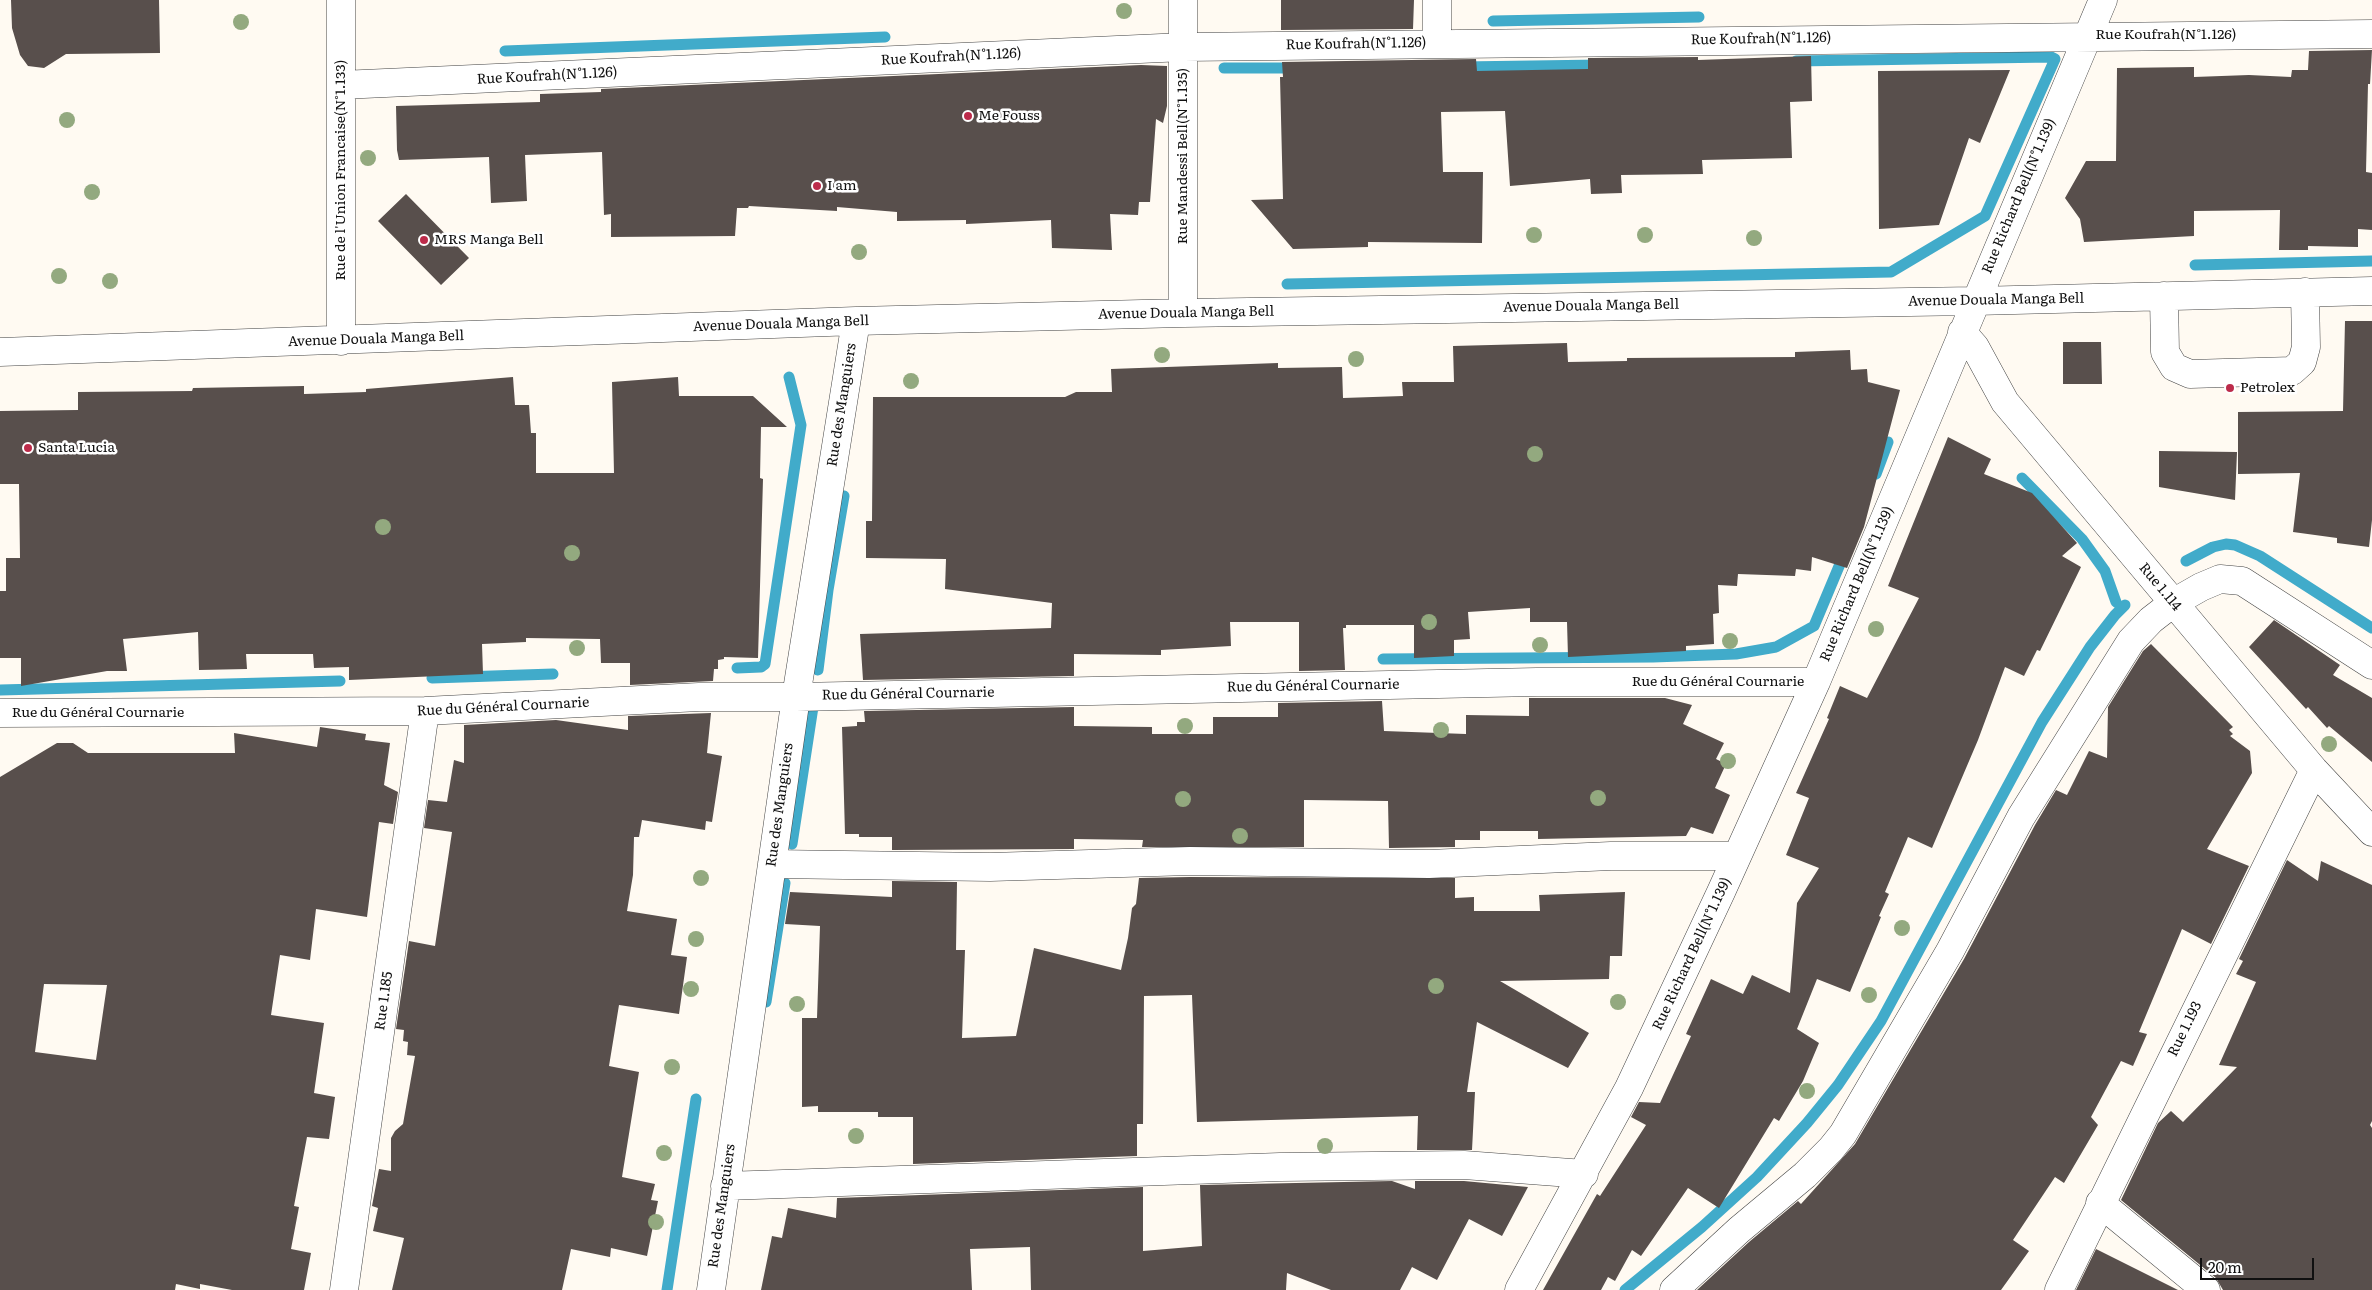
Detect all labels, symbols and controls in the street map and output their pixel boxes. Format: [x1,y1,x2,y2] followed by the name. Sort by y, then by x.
[2096,27,2236,43] street label: Rue Koufrah(N°1.126)
[1690,29,1832,49] street label: Rue Koufrah(N°1.126)
[1285,34,1427,54] street label: Rue Koufrah(N°1.126)
[880,45,1022,69] street label: Rue Koufrah(N°1.126)
[333,60,349,280] street label: Rue de l'Union Francaise(N°1.133)
[476,64,618,88] street label: Rue Koufrah(N°1.126)
[1175,68,1191,244] street label: Rue Mandessi Bell(N°1.135)
[978,108,1040,124] place label: Me Fouss
[962,110,974,122] marker: Me Fouss
[1979,116,2059,276] street label: Rue Richard Bell(N°1.139)
[827,178,857,194] place label: I am
[811,180,823,192] marker: I am
[434,232,543,248] place label: MRS Manga Bell
[418,234,430,246] marker: MRS Manga Bell
[1908,290,2084,310] street label: Avenue Douala Manga Bell
[1503,296,1679,316] street label: Avenue Douala Manga Bell
[1098,303,1274,323] street label: Avenue Douala Manga Bell
[693,313,869,335] street label: Avenue Douala Manga Bell
[288,328,464,350] street label: Avenue Douala Manga Bell
[824,342,860,468] street label: Rue des Manguiers
[2240,380,2295,396] place label: Petrolex
[2224,382,2236,394] marker: Petrolex
[38,440,115,456] place label: Santa Lucia
[22,442,34,454] marker: Santa Lucia
[1817,504,1897,664] street label: Rue Richard Bell(N°1.139)
[2135,560,2185,614] street label: Rue 1.114
[1632,674,1804,690] street label: Rue du Général Cournarie
[1226,676,1400,696] street label: Rue du Général Cournarie
[821,684,995,704] street label: Rue du Général Cournarie
[416,694,590,720] street label: Rue du Général Cournarie
[12,705,184,721] street label: Rue du Général Cournarie
[763,742,797,868] street label: Rue des Manguiers
[1649,875,1735,1033] street label: Rue Richard Bell(N°1.139)
[372,970,396,1032] street label: Rue 1.185
[2164,999,2206,1059] street label: Rue 1.193
[705,1143,739,1269] street label: Rue des Manguiers
[2202,1248,2316,1280] scale bar
[2208,1255,2242,1278] text: 20 m

